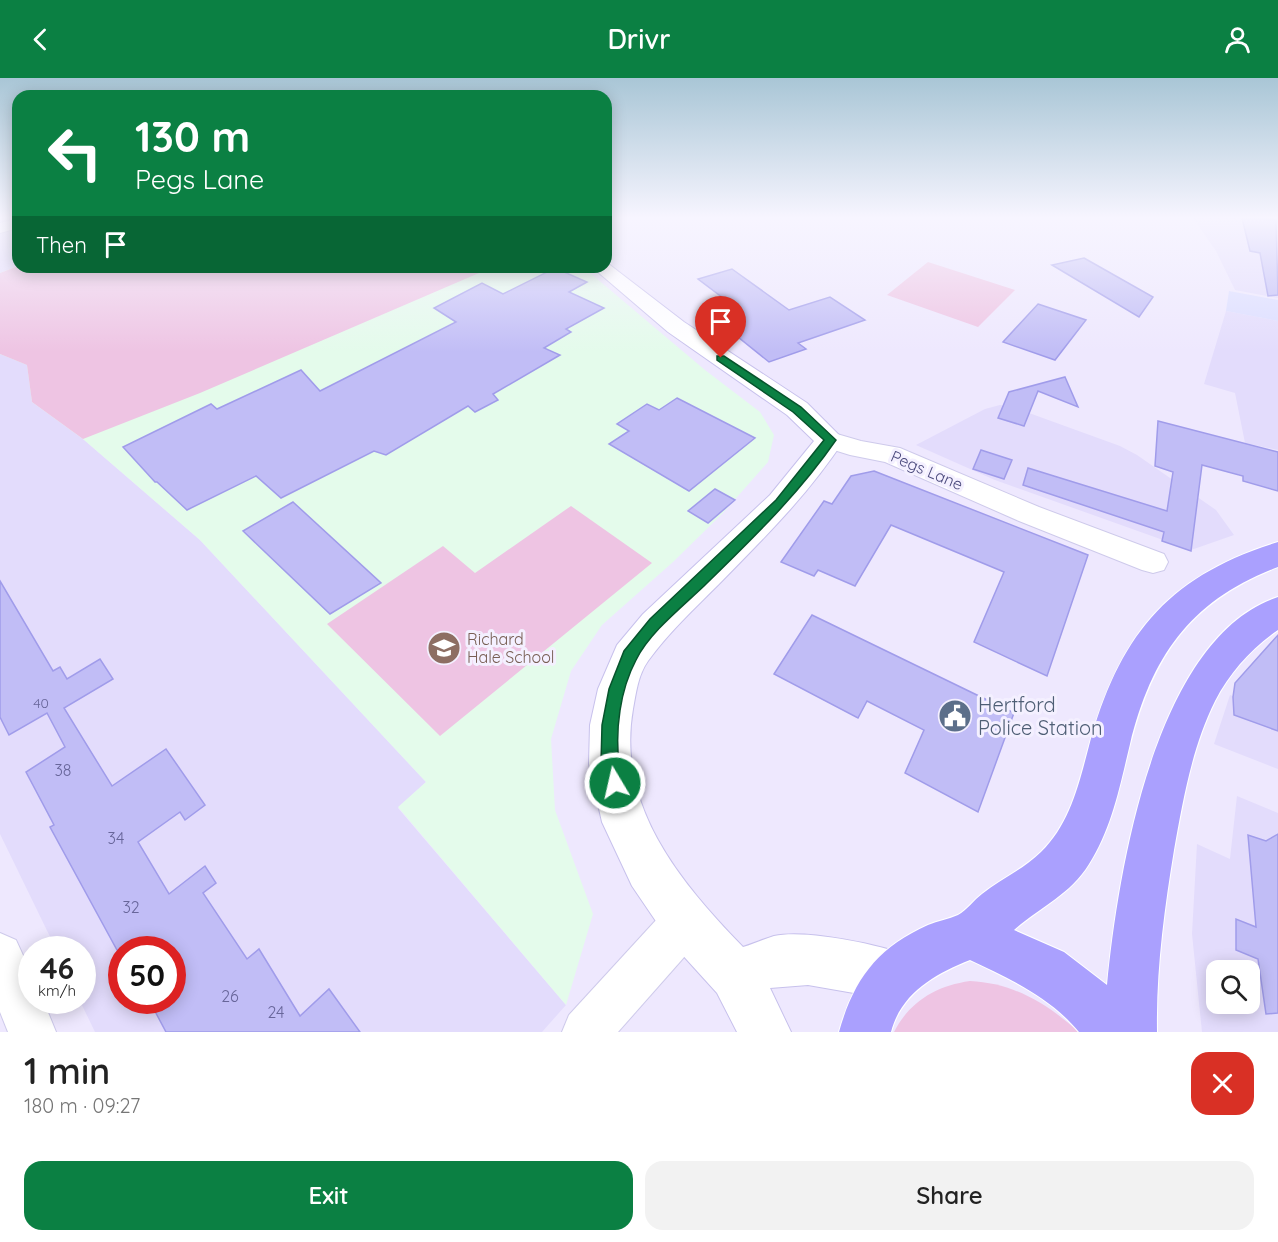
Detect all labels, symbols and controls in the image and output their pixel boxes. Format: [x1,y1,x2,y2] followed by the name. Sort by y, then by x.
[608,22,670,56] text: Drivr
[24,23,57,56] icon: back
[1221,23,1254,56] icon: person
[135,110,250,163] text: 130 m
[36,114,114,192] icon: left
[135,162,264,196] text: Pegs Lane
[99,228,132,261] icon: arrive
[36,231,87,259] text: Then
[695,296,746,358] pin
[704,305,737,338] icon: arrive
[888,446,966,494] street label: Pegs Lane
[467,629,555,667] place label: Richard Hale School
[426,630,462,666] school or university icon: Richard Hale School
[978,692,1103,740] place label: Hertford Police Station
[33,694,49,712] house number: 40
[937,698,973,734] public building icon: Hertford Police Station
[583,751,647,815] position arrow
[54,760,72,780] house number: 38
[108,828,124,848] house number: 34
[122,897,140,917] house number: 32
[108,936,186,1014] speed limit sign: 50
[40,949,74,987] text: 46
[1206,960,1260,1014] map controls
[1206,960,1260,1014] button: search
[38,981,76,1000] text: km/h
[221,986,239,1006] house number: 26
[267,1002,285,1022] house number: 24
[24,1048,110,1093] text: 1 min
[1191,1052,1254,1115] button: close
[24,1093,140,1118] text: 180 m · 09:27
[24,1161,633,1230] button: Exit
[645,1161,1254,1230] button: Share

